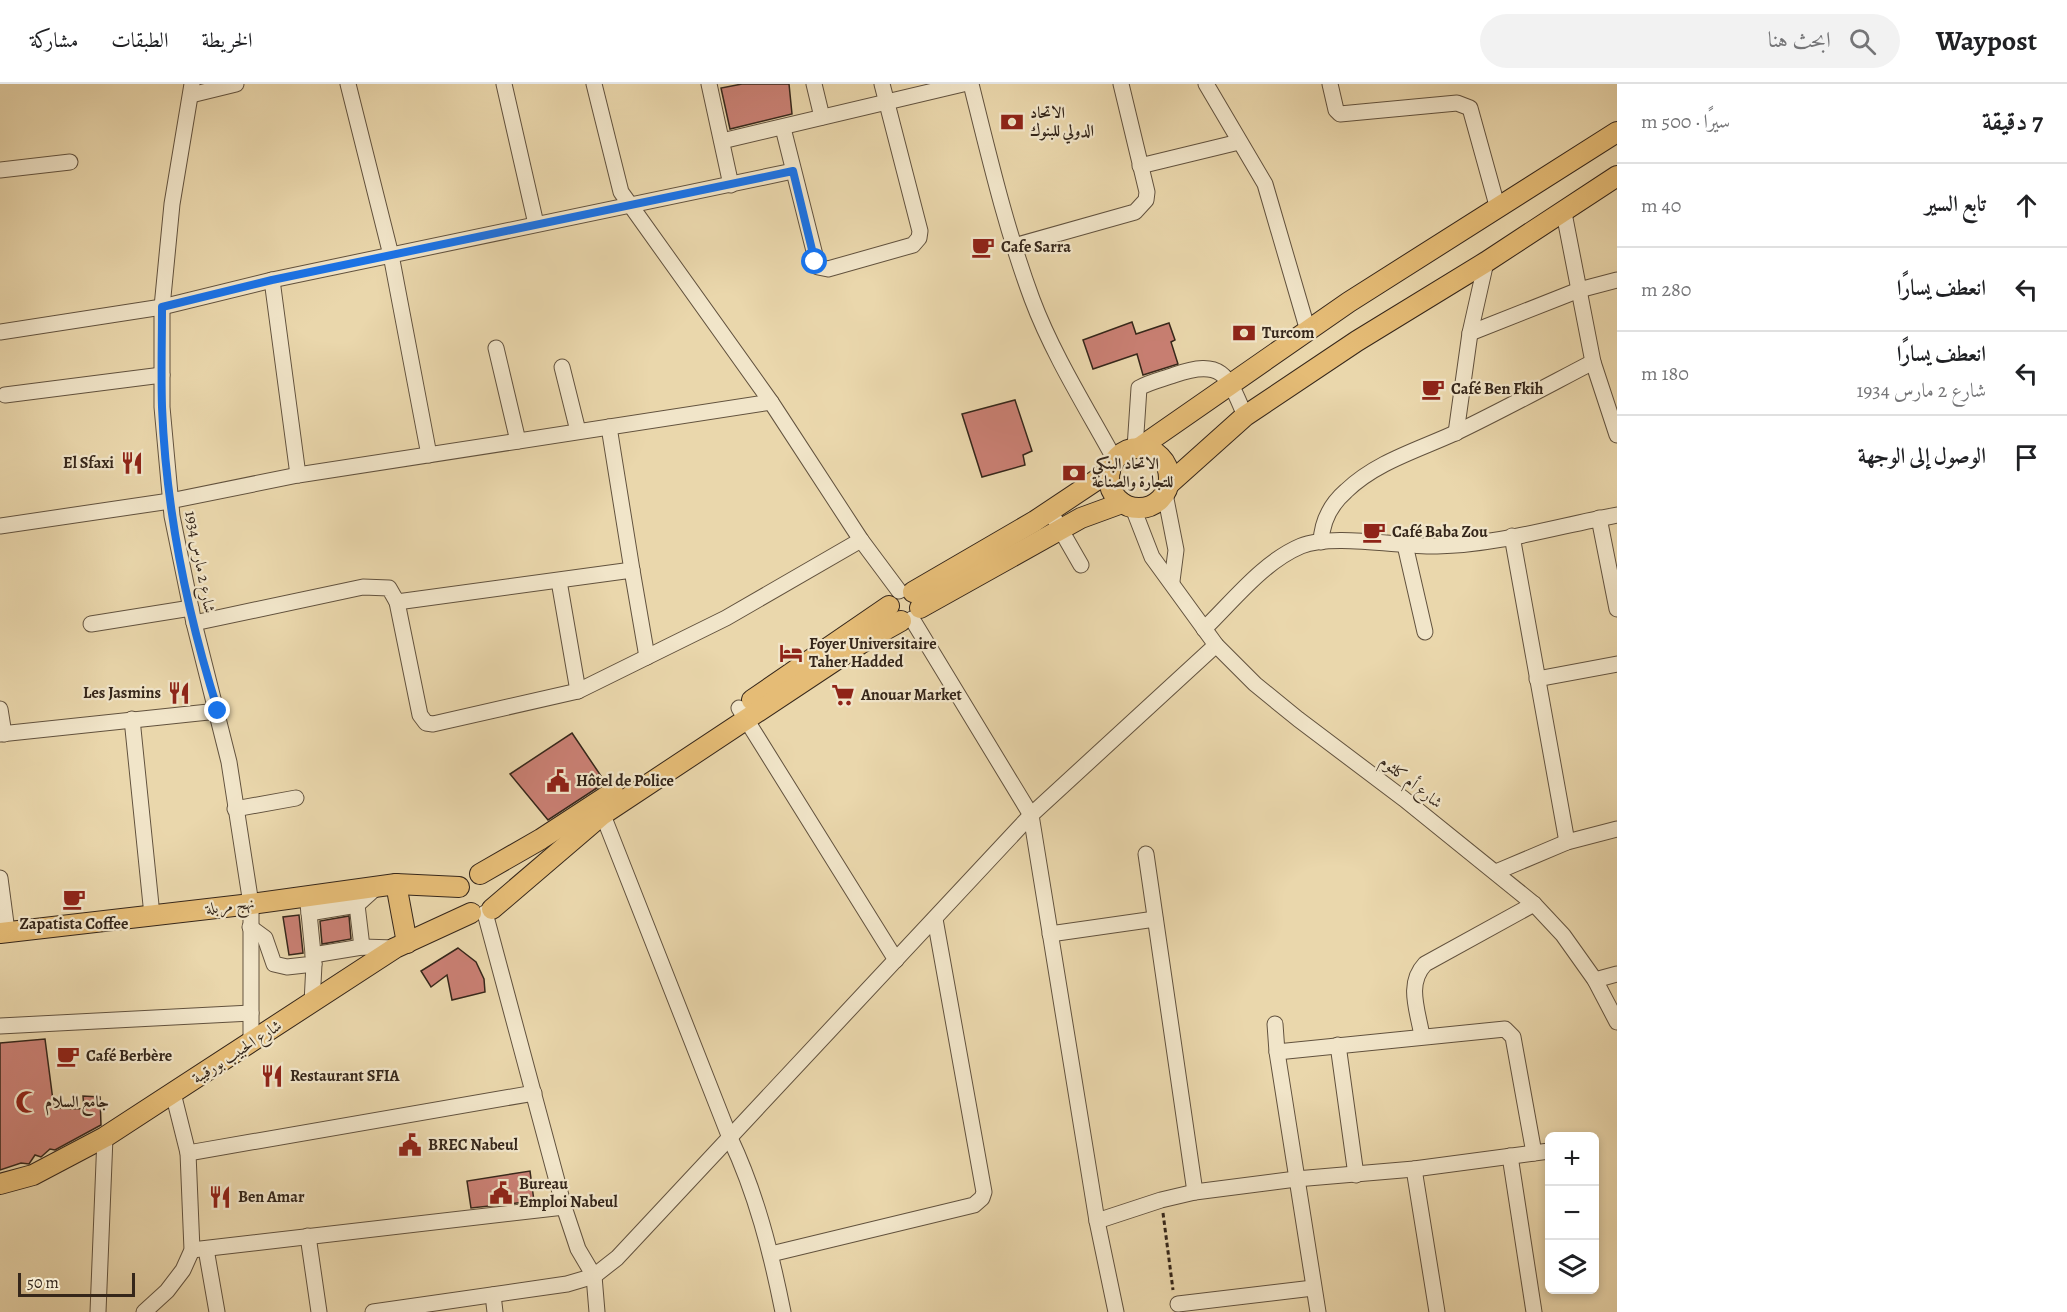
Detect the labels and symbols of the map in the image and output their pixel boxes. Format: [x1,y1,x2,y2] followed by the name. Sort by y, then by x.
[1030,102,1094,144] place label: الاتحاد الدولي للبنوك
[999,109,1025,135] bank icon: الاتحاد الدولي للبنوك
[970,234,996,260] cafe icon: Cafe Sarra
[1001,236,1071,258] place label: Cafe Sarra
[801,248,827,274] route start
[1231,320,1257,346] bank icon: Turcom
[1262,322,1315,344] place label: Turcom
[1420,376,1446,402] cafe icon: Café Ben Fkih
[1451,378,1544,400] place label: Café Ben Fkih
[119,450,145,476] restaurant icon: El Sfaxi
[63,452,114,474] place label: El Sfaxi
[1092,453,1173,493] place label: الاتحاد البنكي للتجارة والصناعة
[1061,460,1087,486] bank icon: الاتحاد البنكي للتجارة والصناعة
[177,509,221,615] street label: شارع 2 مارس 1934
[1361,519,1387,545] cafe icon: Café Baba Zou
[1392,521,1488,543] place label: Café Baba Zou
[809,633,937,673] place label: Foyer Universitaire Taher Hadded
[778,640,804,666] hotel icon: Foyer Universitaire Taher Hadded
[166,680,192,706] restaurant icon: Les Jasmins
[83,682,161,704] place label: Les Jasmins
[830,682,856,708] supermarket icon: Anouar Market
[860,684,963,706] place label: Anouar Market
[204,697,230,723] route end
[1373,750,1448,816] street label: شارع أم كلثوم
[545,768,571,794] public building icon: Hôtel de Police
[576,770,674,792] place label: Hôtel de Police
[61,886,87,912] cafe icon: Zapatista Coffee
[203,892,256,923] street label: نهج مربلة
[20,913,128,935] place label: Zapatista Coffee
[188,1015,287,1091] street label: شارع الحبيب بورقيبة
[55,1043,81,1069] cafe icon: Café Berbère
[86,1045,172,1067] place label: Café Berbère
[259,1063,285,1089] restaurant icon: Restaurant SFIA
[290,1065,400,1087] place label: Restaurant SFIA
[14,1089,40,1115] mosque icon: جامع السلام
[45,1091,109,1117] place label: جامع السلام
[397,1132,423,1158] public building icon: BREC Nabeul
[428,1134,519,1156] place label: BREC Nabeul
[519,1173,619,1213] place label: Bureau Emploi Nabeul
[488,1180,514,1206] public building icon: Bureau Emploi Nabeul
[207,1184,233,1210] restaurant icon: Ben Amar
[238,1186,305,1208] place label: Ben Amar
[18,1270,135,1298] scale bar

